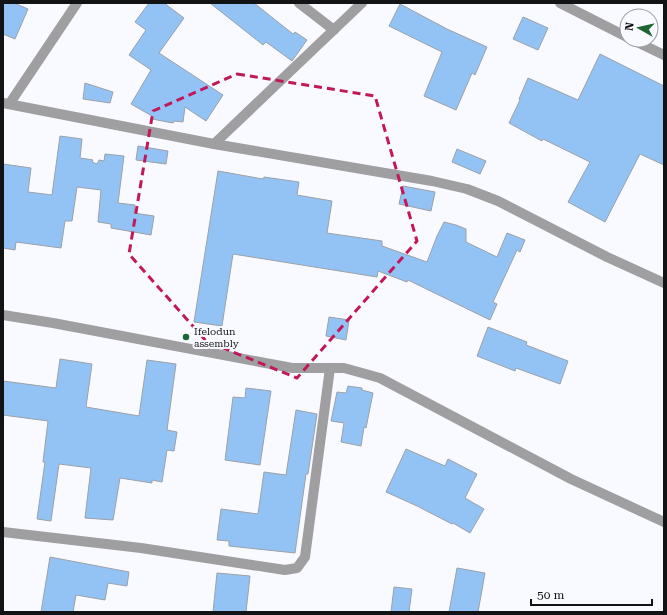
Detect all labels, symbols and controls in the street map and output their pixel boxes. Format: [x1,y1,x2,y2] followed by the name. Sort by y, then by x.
[619,8,659,48] north arrow
[623,21,637,32] text: N
[194,326,239,349] place label: Ifelodun assembly
[181,332,191,342] marker: Ifelodun assembly
[531,581,652,607] scale bar
[537,588,564,602] text: 50 m

